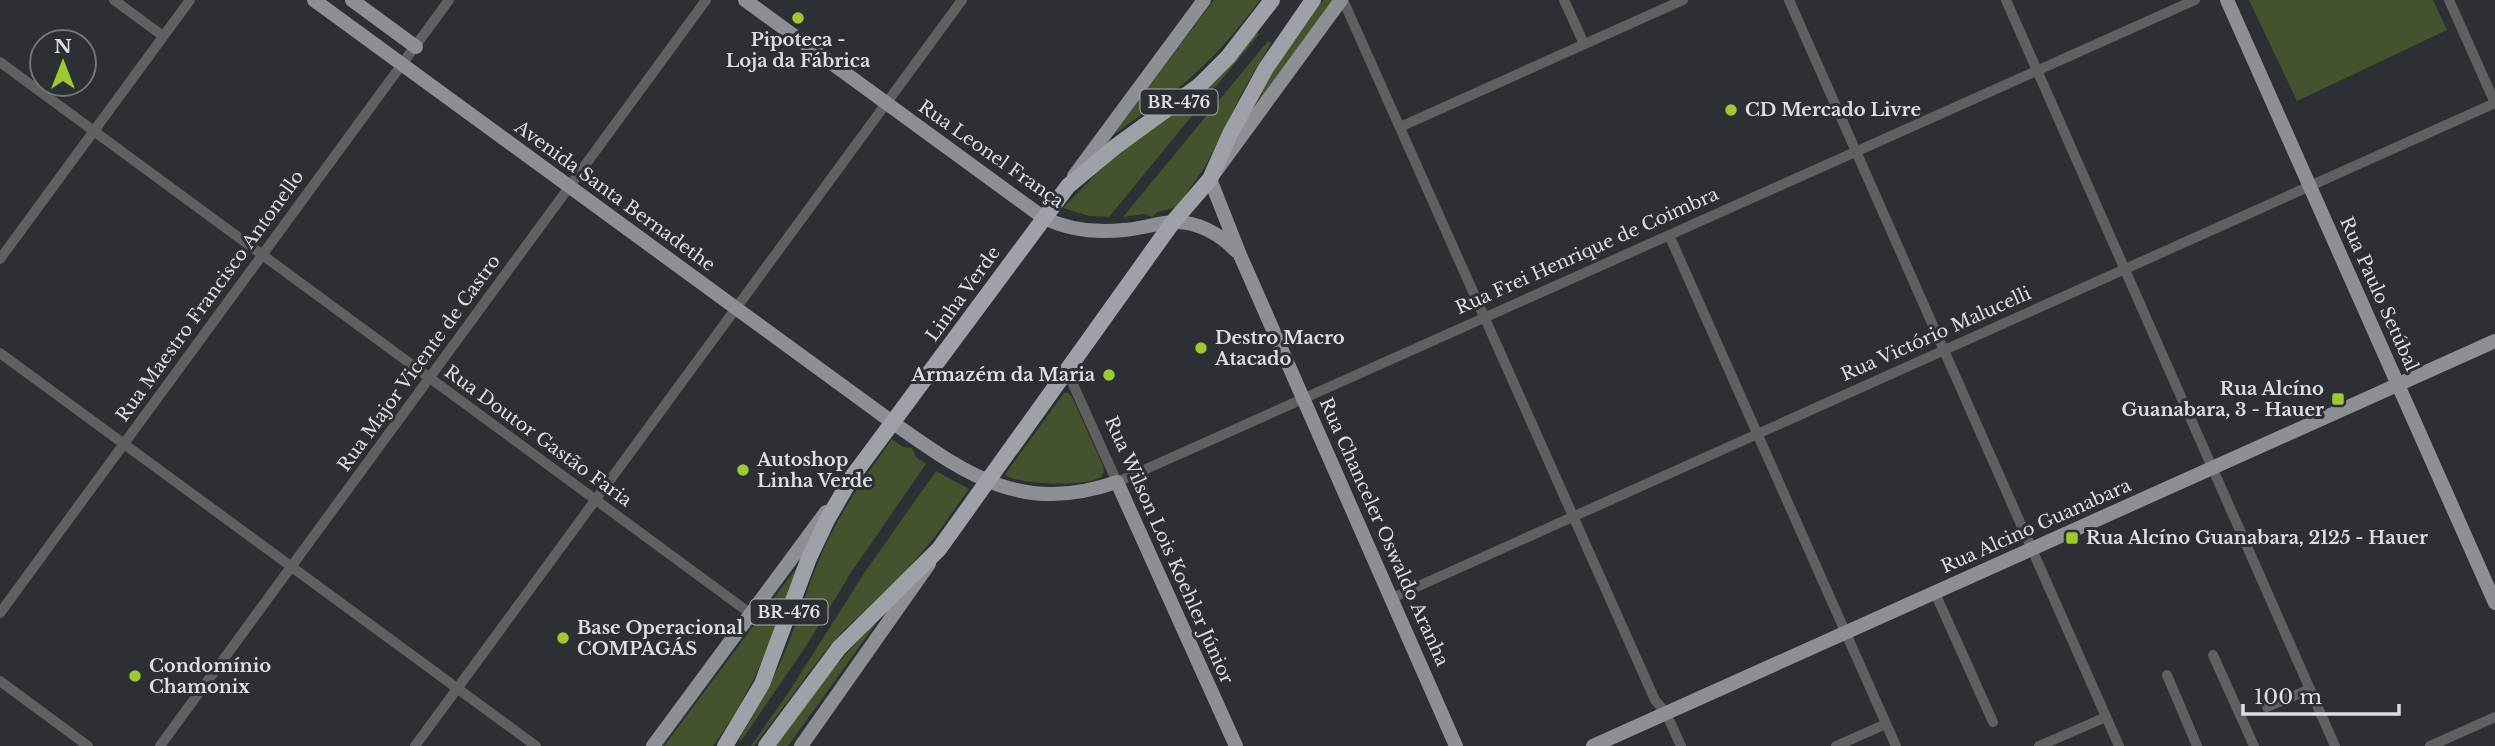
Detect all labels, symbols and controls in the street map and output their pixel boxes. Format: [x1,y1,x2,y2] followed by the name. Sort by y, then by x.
[790,10,806,26] marker: Pipoteca - Loja da Fábrica
[28,28,98,98] north arrow
[726,29,871,72] place label: Pipoteca - Loja da Fábrica
[54,35,72,58] text: N
[1140,90,1218,114] road number: BR-476
[914,95,1068,213] street label: Rua Leonel França
[1745,99,1921,121] place label: CD Mercado Livre
[1723,102,1739,118] marker: CD Mercado Livre
[510,115,719,276] street label: Avenida Santa Bernadethe
[111,166,309,426] street label: Rua Maestro Francisco Antonello
[1452,183,1722,319] street label: Rua Frei Henrique de Coimbra
[2335,213,2423,375] street label: Rua Paulo Setúbal
[921,242,1005,346] street label: Linha Verde
[333,250,505,476] street label: Rua Major Vicente de Castro
[1838,282,2034,386] street label: Rua Victório Malucelli
[1214,327,1345,370] place label: Destro Macro Atacado
[1193,340,1209,356] marker: Destro Macro Atacado
[440,361,636,511] street label: Rua Doutor Gastão Faria
[910,364,1096,386] place label: Armazém da Maria
[1101,367,1117,383] marker: Armazém da Maria
[2122,378,2324,421] place label: Rua Alcíno Guanabara, 3 - Hauer
[2330,391,2346,407] marker: Rua Alcíno Guanabara, 3 - Hauer
[1315,394,1453,670] street label: Rua Chanceler Oswaldo Aranha
[1100,413,1238,687] street label: Rua Wilson Lois Koehler Júnior
[756,449,873,492] place label: Autoshop Linha Verde
[735,462,751,478] marker: Autoshop Linha Verde
[1938,474,2134,578] street label: Rua Alcino Guanabara
[2086,527,2428,549] place label: Rua Alcíno Guanabara, 2125 - Hauer
[2064,530,2080,546] marker: Rua Alcíno Guanabara, 2125 - Hauer
[750,600,828,624] road number: BR-476
[577,617,744,660] place label: Base Operacional COMPAGÁS
[555,630,571,646] marker: Base Operacional COMPAGÁS
[149,655,271,698] place label: Condomínio Chamonix
[127,668,143,684] marker: Condomínio Chamonix
[2243,672,2399,716] scale bar
[2254,684,2322,710] text: 100 m

